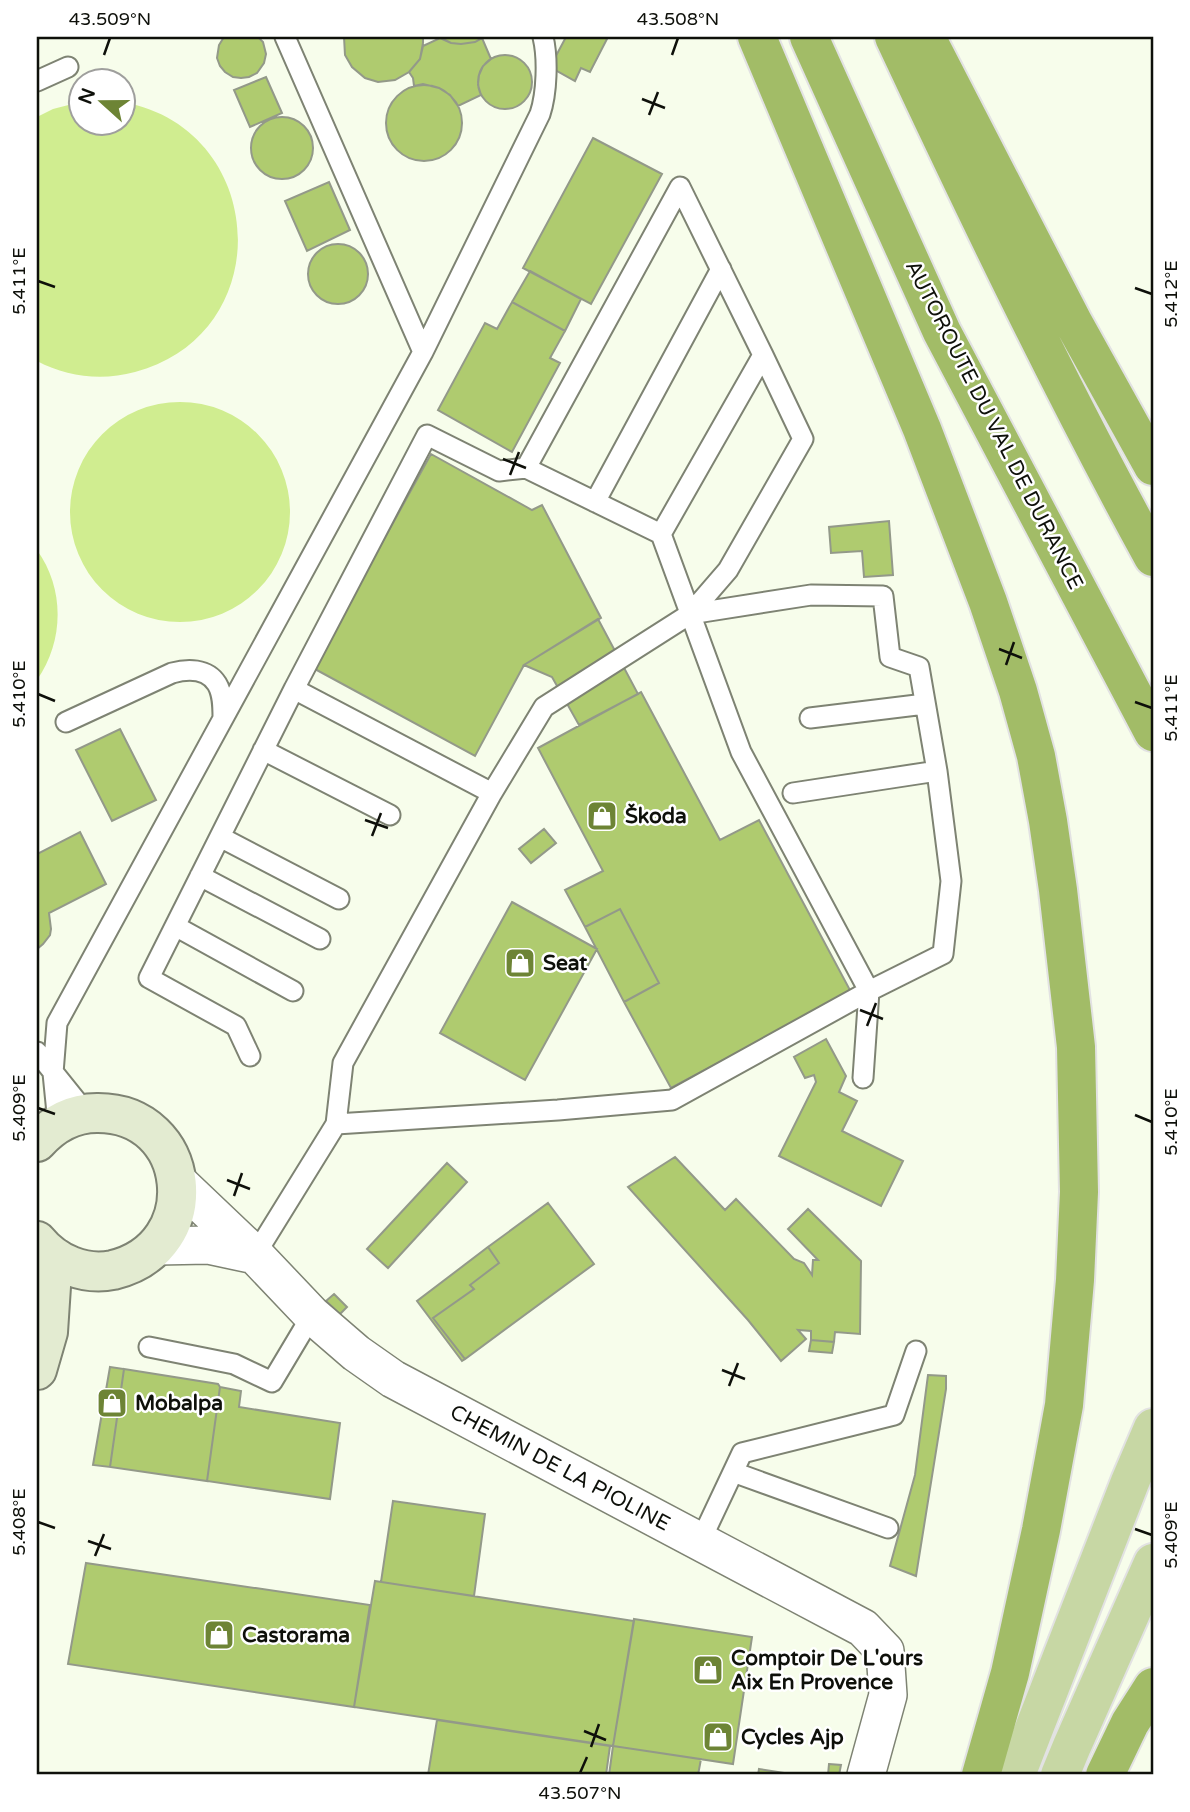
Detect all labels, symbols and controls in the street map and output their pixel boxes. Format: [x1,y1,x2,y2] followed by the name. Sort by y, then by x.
[69,8,151,30] text: 43.509°N
[637,8,719,30] text: 43.508°N
[66,66,136,136] north arrow
[74,85,100,107] text: N
[8,247,30,315] text: 5.411°E
[900,256,1088,594] street label: AUTOROUTE DU VAL DE DURANCE
[1160,260,1182,328] text: 5.412°E
[8,660,30,728] text: 5.410°E
[1160,674,1182,742] text: 5.411°E
[585,799,619,833] shop icon: Škoda
[625,803,687,829] place label: Škoda
[503,946,537,980] shop icon: Seat
[543,951,587,976] place label: Seat
[8,1074,30,1142] text: 5.409°E
[1160,1088,1182,1156] text: 5.410°E
[95,1386,129,1420] shop icon: Mobalpa
[135,1391,223,1416] place label: Mobalpa
[446,1399,674,1537] street label: CHEMIN DE LA PIOLINE
[8,1488,30,1556] text: 5.408°E
[1160,1501,1182,1569] text: 5.409°E
[202,1618,236,1652] shop icon: Castorama
[242,1623,350,1648] place label: Castorama
[731,1646,923,1695] place label: Comptoir De L'ours Aix En Provence
[691,1653,725,1687] shop icon: Comptoir De L'ours Aix En Provence
[701,1720,735,1754] shop icon: Cycles Ajp
[741,1725,844,1750] place label: Cycles Ajp
[539,1782,621,1804] text: 43.507°N

